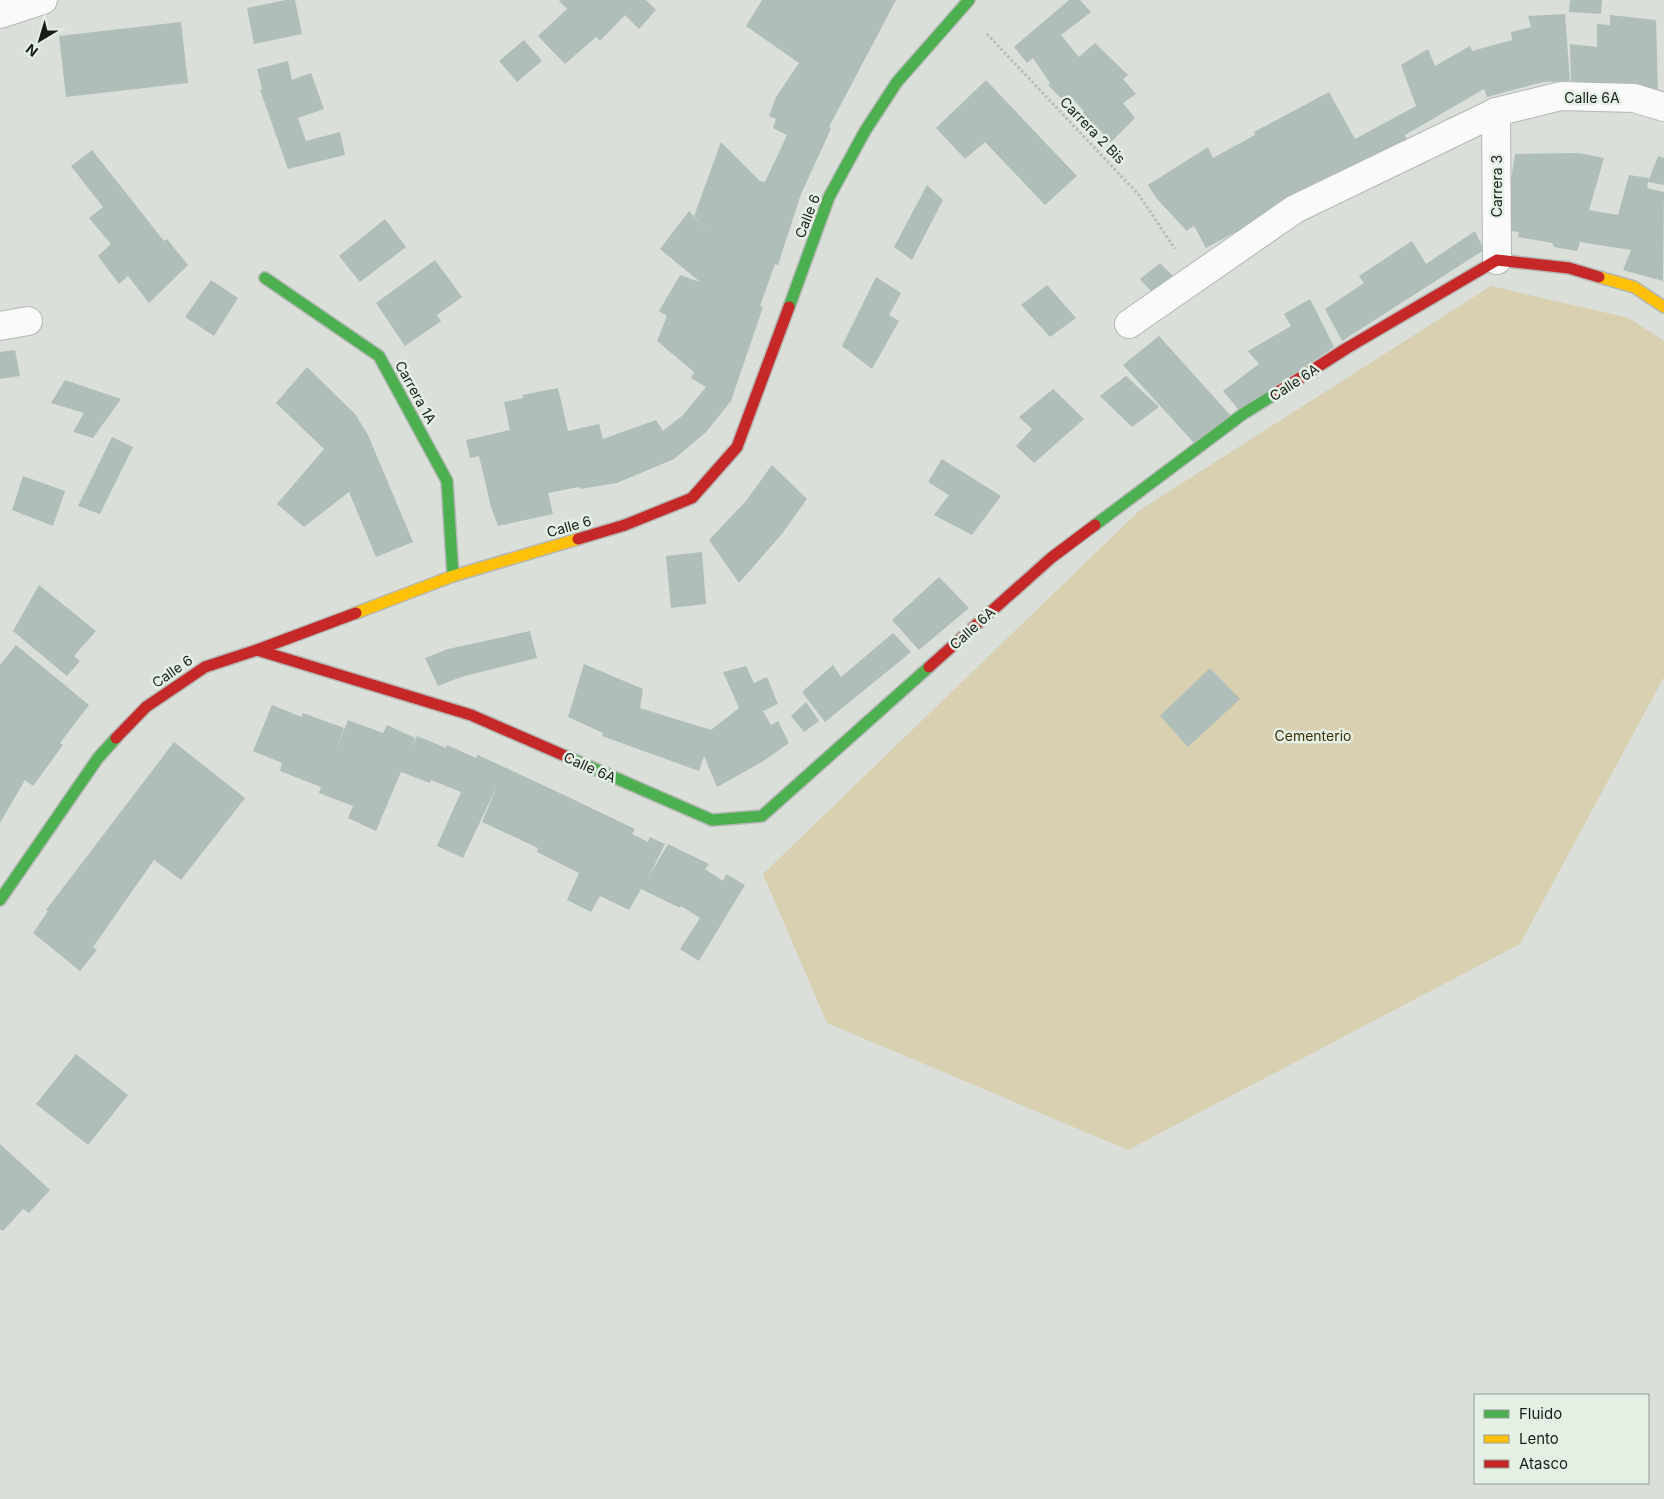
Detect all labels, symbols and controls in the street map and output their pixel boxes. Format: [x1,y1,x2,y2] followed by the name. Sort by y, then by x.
[15,15,65,65] north arrow
[22,41,41,61] text: N
[1564,89,1620,106] street label: Calle 6A
[1057,93,1129,167] street label: Carrera 2 Bis
[1488,155,1505,217] street label: Carrera 3
[791,192,823,240] street label: Calle 6
[392,358,440,427] street label: Carrera 1A
[1266,360,1322,404] street label: Calle 6A
[545,512,593,540] street label: Calle 6
[946,603,998,653] street label: Calle 6A
[148,651,196,691] street label: Calle 6
[1275,727,1351,744] park label: Cementerio
[561,748,619,786] street label: Calle 6A
[1474,1394,1649,1484] legend
[1519,1404,1562,1423] text: Fluido
[1519,1429,1559,1448] text: Lento
[1519,1454,1568,1473] text: Atasco

